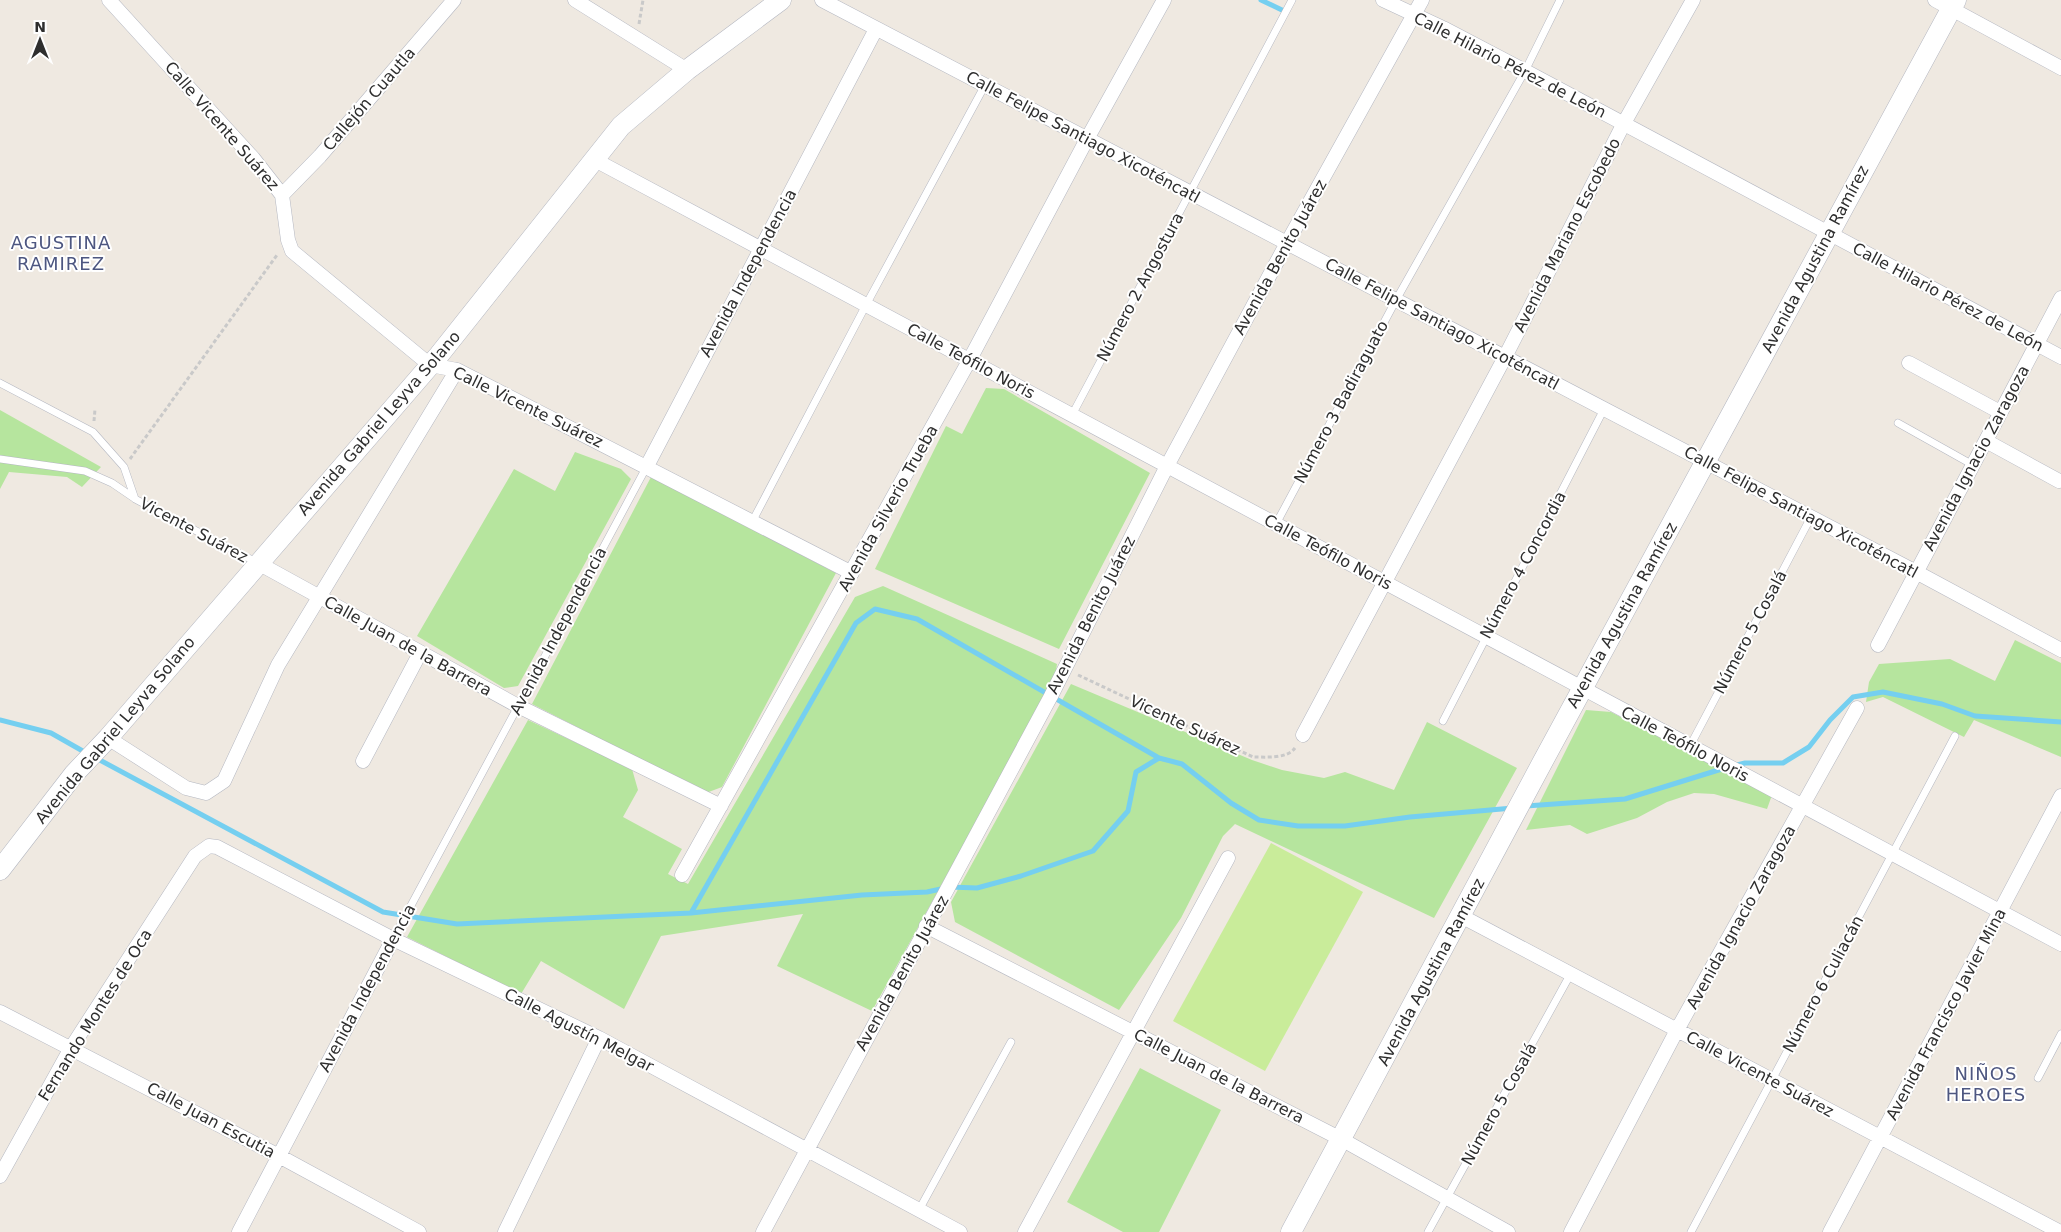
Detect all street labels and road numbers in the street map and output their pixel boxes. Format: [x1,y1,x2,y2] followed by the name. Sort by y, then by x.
[1411,8,1609,122] street label: Calle Hilario Pérez de León
[319,43,419,155] street label: Callejón Cuautla
[161,58,283,194] street label: Calle Vicente Suárez
[963,67,1203,207] street label: Calle Felipe Santiago Xicoténcatl
[1510,135,1624,335] street label: Avenida Mariano Escobedo
[1757,162,1873,356] street label: Avenida Agustina Ramírez
[1229,176,1331,338] street label: Avenida Benito Juárez
[696,186,800,360] street label: Avenida Independencia
[1093,209,1187,365] street label: Número 2 Angostura
[1849,239,2047,355] street label: Calle Hilario Pérez de León
[1322,254,1562,394] street label: Calle Felipe Santiago Xicoténcatl
[1290,317,1392,487] street label: Número 3 Badiraguato
[904,319,1038,403] street label: Calle Teófilo Noris
[294,327,464,519] street label: Avenida Gabriel Leyva Solano
[450,362,606,452] street label: Calle Vicente Suárez
[1919,362,2033,554] street label: Avenida Ignacio Zaragoza
[834,422,942,594] street label: Avenida Silverio Trueba
[1681,442,1921,582] street label: Calle Felipe Santiago Xicoténcatl
[1476,488,1570,642] street label: Número 4 Concordia
[137,494,251,566] street label: Vicente Suárez
[1261,510,1395,594] street label: Calle Teófilo Noris
[1563,519,1681,711] street label: Avenida Agustina Ramírez
[1043,533,1139,697] street label: Avenida Benito Juárez
[506,544,610,718] street label: Avenida Independencia
[1709,567,1791,697] street label: Número 5 Cosalá
[321,592,495,700] street label: Calle Juan de la Barrera
[31,633,199,827] street label: Avenida Gabriel Leyva Solano
[1127,691,1243,759] street label: Vicente Suárez
[1618,702,1752,786] street label: Calle Teófilo Noris
[1682,822,1800,1012] street label: Avenida Ignacio Zaragoza
[1373,875,1489,1069] street label: Avenida Agustina Ramírez
[851,892,953,1054] street label: Avenida Benito Juárez
[315,901,419,1075] street label: Avenida Independencia
[1882,905,2010,1123] street label: Avenida Francisco Javier Mina
[1779,912,1867,1056] street label: Número 6 Culiacán
[34,926,156,1104] street label: Fernando Montes de Oca
[501,984,657,1076] street label: Calle Agustín Melgar
[1131,1025,1307,1127] street label: Calle Juan de la Barrera
[1683,1027,1837,1121] street label: Calle Vicente Suárez
[1457,1039,1541,1169] street label: Número 5 Cosalá
[144,1078,278,1162] street label: Calle Juan Escutia

